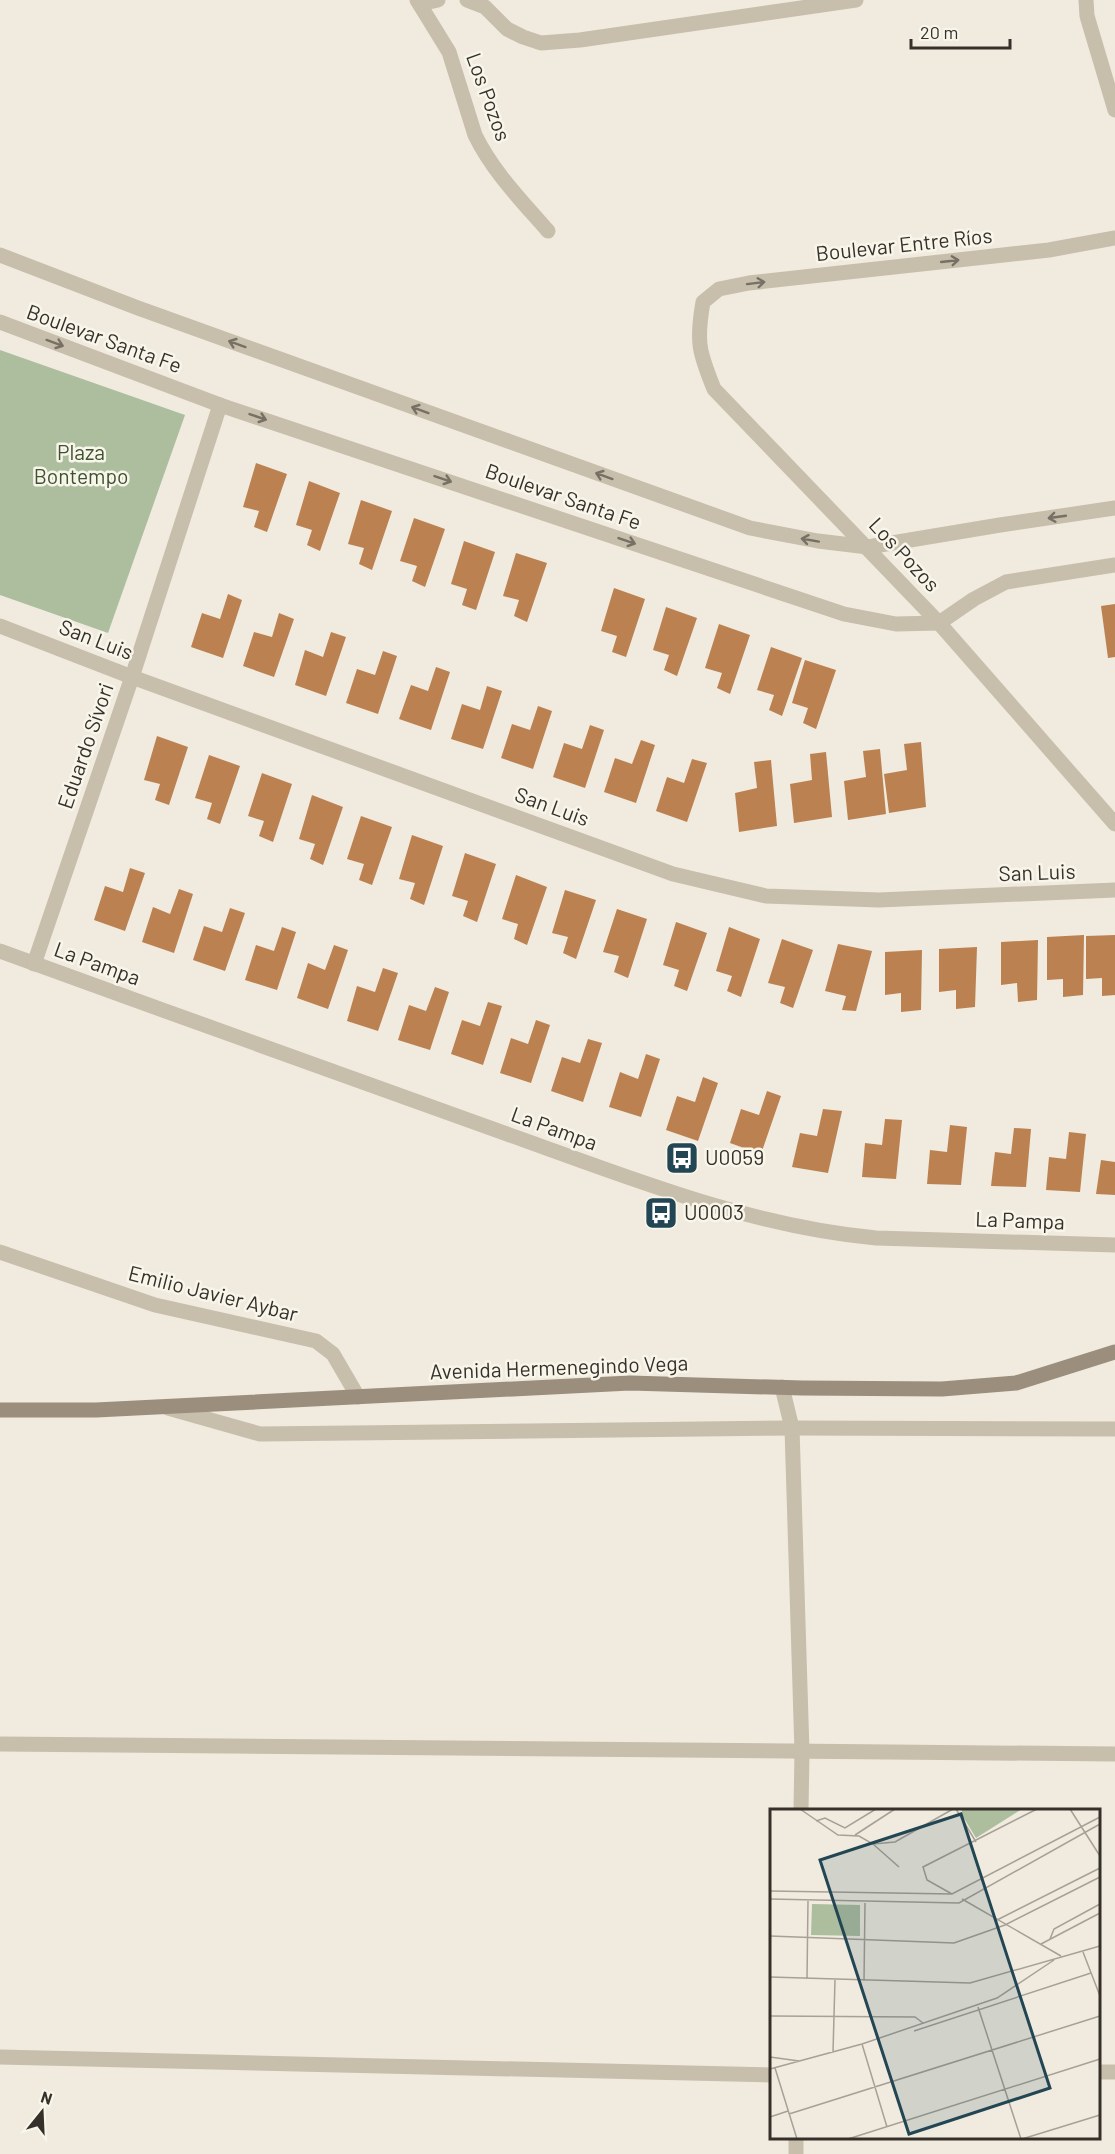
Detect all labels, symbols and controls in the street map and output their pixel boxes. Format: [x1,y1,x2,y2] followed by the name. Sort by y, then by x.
[911,12,1010,50] scale bar
[920,21,958,43] text: 20 m
[462,49,517,144] street label: Los Pozos
[814,222,993,265] street label: Boulevar Entre Ríos
[939,255,959,266] one-way arrow
[745,277,765,288] one-way arrow
[24,298,185,377] street label: Boulevar Santa Fe
[228,337,247,348] one-way arrow
[45,338,64,349] one-way arrow
[412,403,430,414] one-way arrow
[248,412,267,423] one-way arrow
[34,439,128,488] park label: Plaza Bontempo
[482,457,645,534] street label: Boulevar Santa Fe
[595,469,614,480] one-way arrow
[433,474,452,485] one-way arrow
[1048,511,1067,522] one-way arrow
[865,512,946,596] street label: Los Pozos
[800,534,820,545] one-way arrow
[617,537,636,548] one-way arrow
[56,613,137,664] street label: San Luis
[51,679,118,812] street label: Eduardo Sívori
[512,781,593,831] street label: San Luis
[998,858,1076,885] street label: San Luis
[51,936,144,990] street label: La Pampa
[508,1101,601,1155] street label: La Pampa
[664,1140,700,1176] bus stop icon: U0059
[705,1144,764,1169] place label: U0059
[643,1195,679,1231] bus stop icon: U0003
[684,1199,744,1224] place label: U0003
[975,1205,1065,1234] street label: La Pampa
[126,1259,301,1326] street label: Emilio Javier Aybar
[429,1349,689,1384] street label: Avenida Hermenegindo Vega
[770,1809,1100,2139] inset map
[12,2082,72,2142] north arrow
[39,2087,55,2108] text: N

